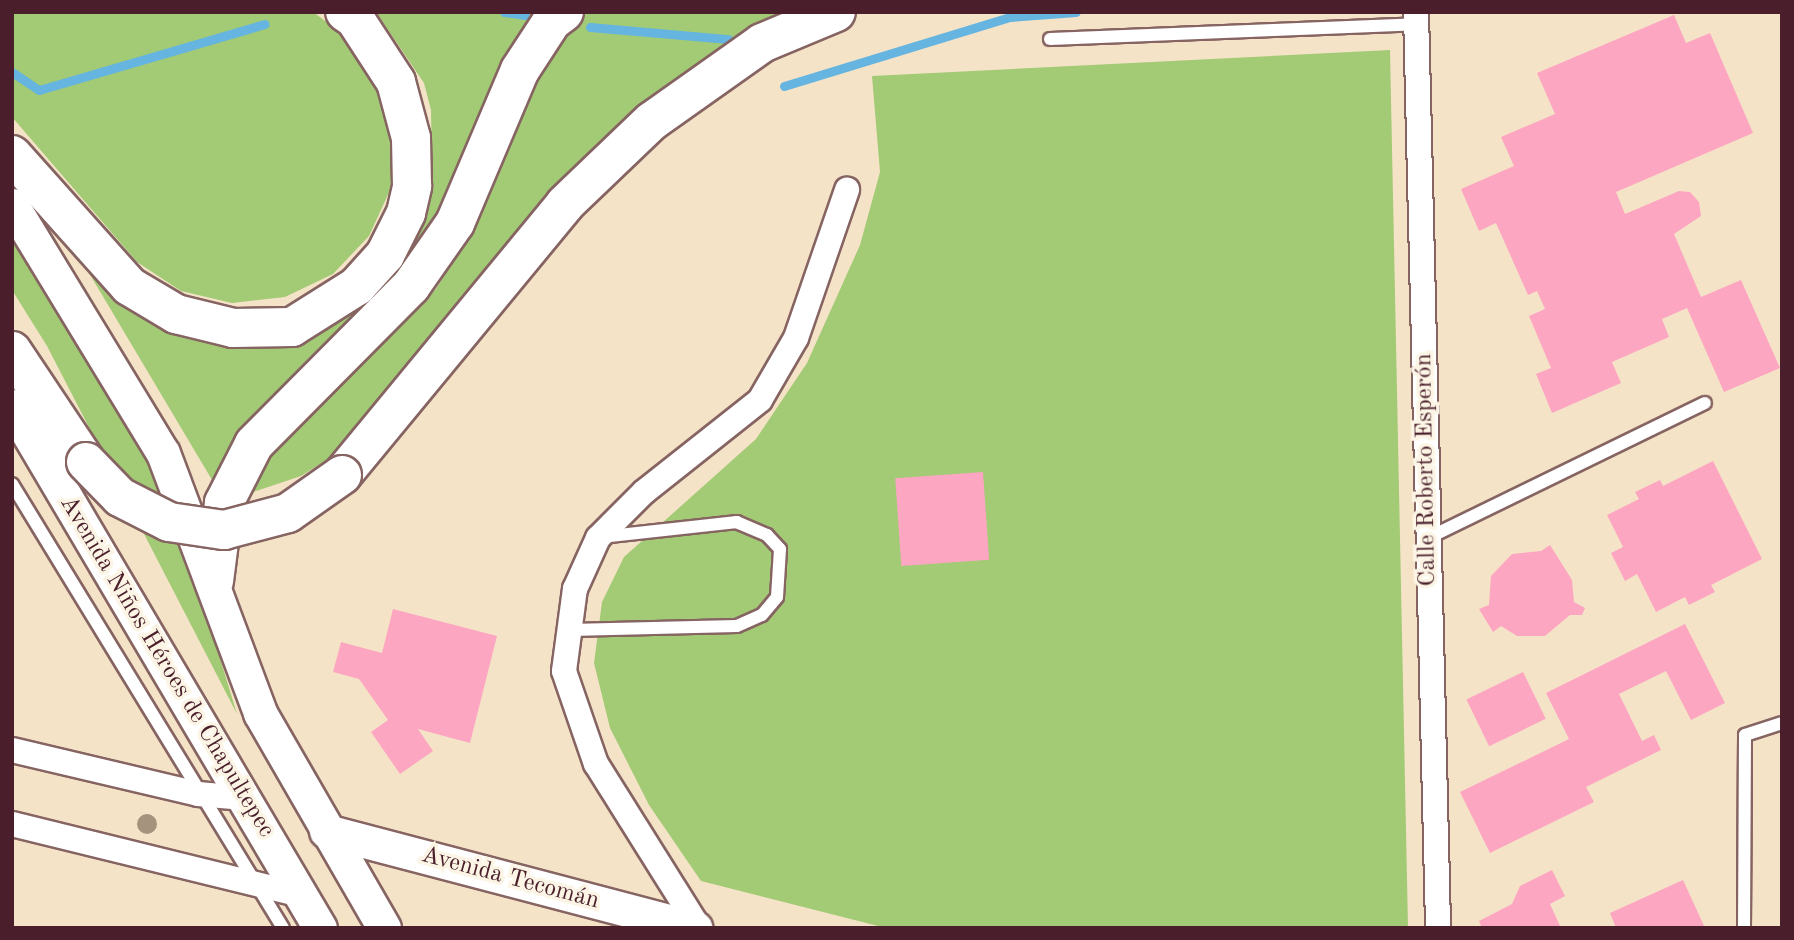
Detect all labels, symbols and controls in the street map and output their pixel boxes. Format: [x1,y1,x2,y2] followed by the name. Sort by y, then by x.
[1411,353,1443,587] street label: Calle Roberto Esperón
[52,491,280,843] street label: Avenida Niños Héroes de Chapultepec
[418,841,602,917] street label: Avenida Tecomán

